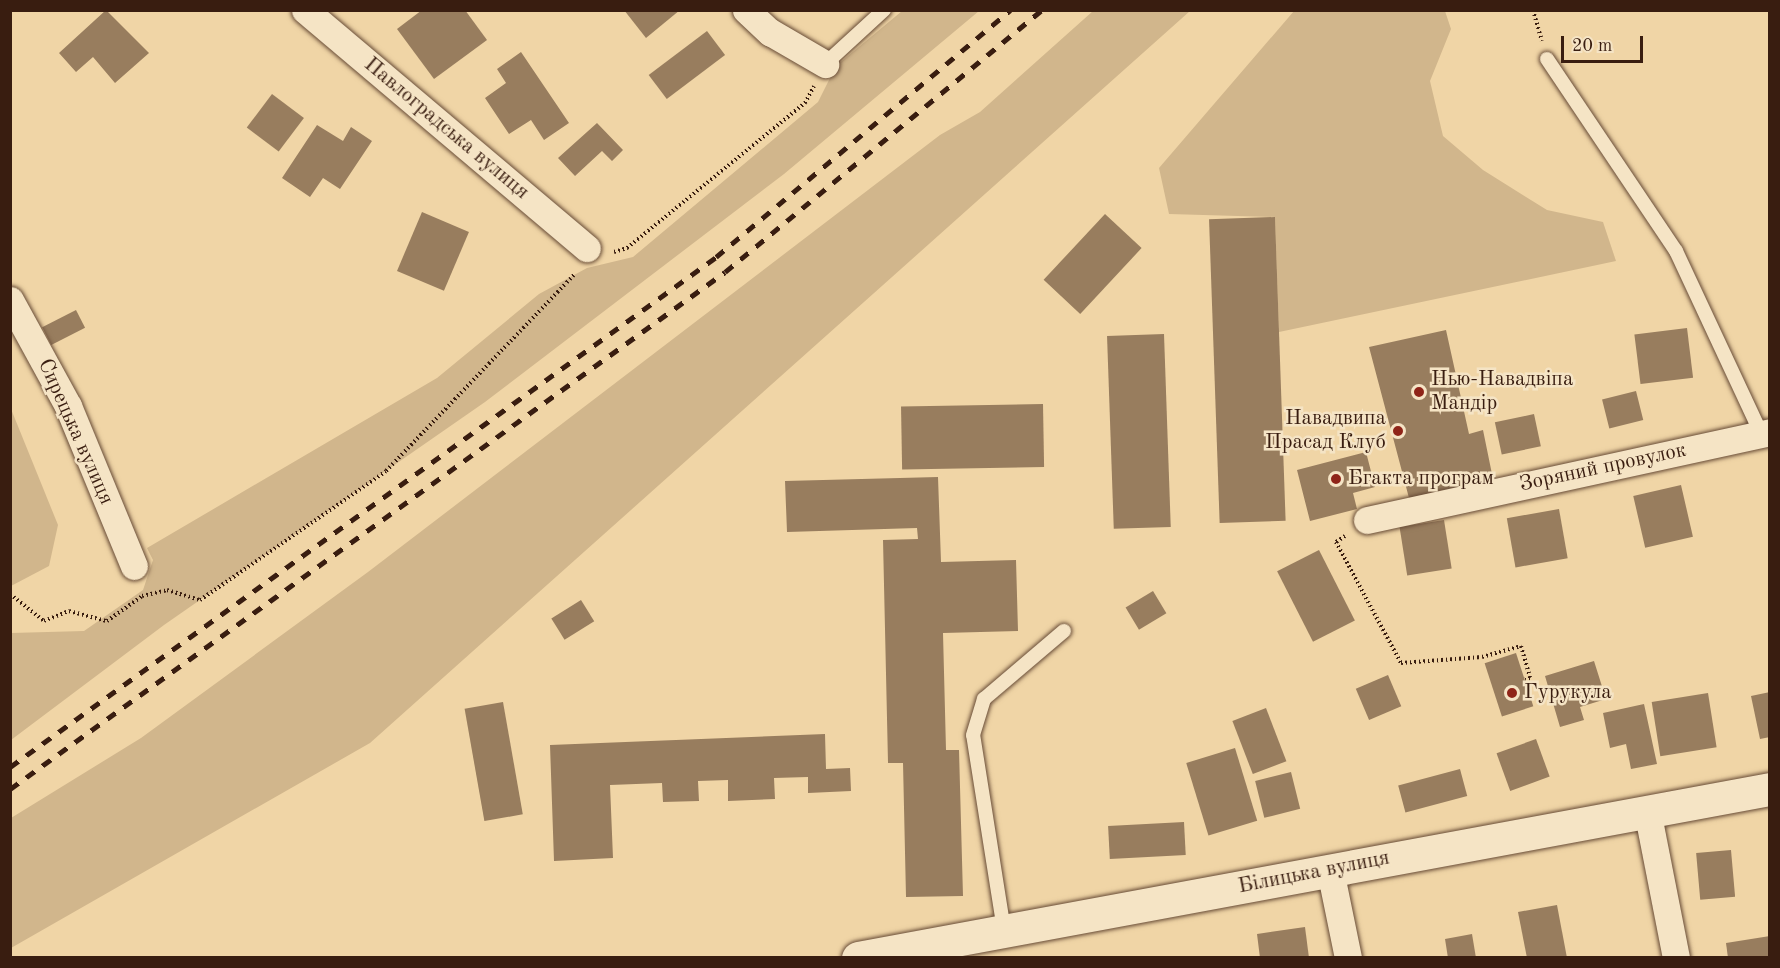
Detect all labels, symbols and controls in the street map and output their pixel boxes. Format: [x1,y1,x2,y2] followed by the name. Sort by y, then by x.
[1564,24,1646,62] scale bar
[1572,37,1612,55] text: 20 m
[358,53,534,205] street label: Павлоградська вулиця
[32,355,118,509] street label: Сирецька вулиця
[1431,367,1573,417] place label: Нью-Навадвіпа Мандір
[1412,385,1426,399] marker: Нью-Навадвіпа Мандір
[1265,406,1386,456] place label: Навадвипа Прасад Клуб
[1391,424,1405,438] marker: Навадвипа Прасад Клуб
[1517,438,1689,498] street label: Зоряний провулок
[1348,466,1494,492] place label: Бгакта програм
[1329,472,1343,486] marker: Бгакта програм
[1524,680,1612,706] place label: Гурукула
[1505,686,1519,700] marker: Гурукула
[1236,846,1392,900] street label: Білицька вулиця

